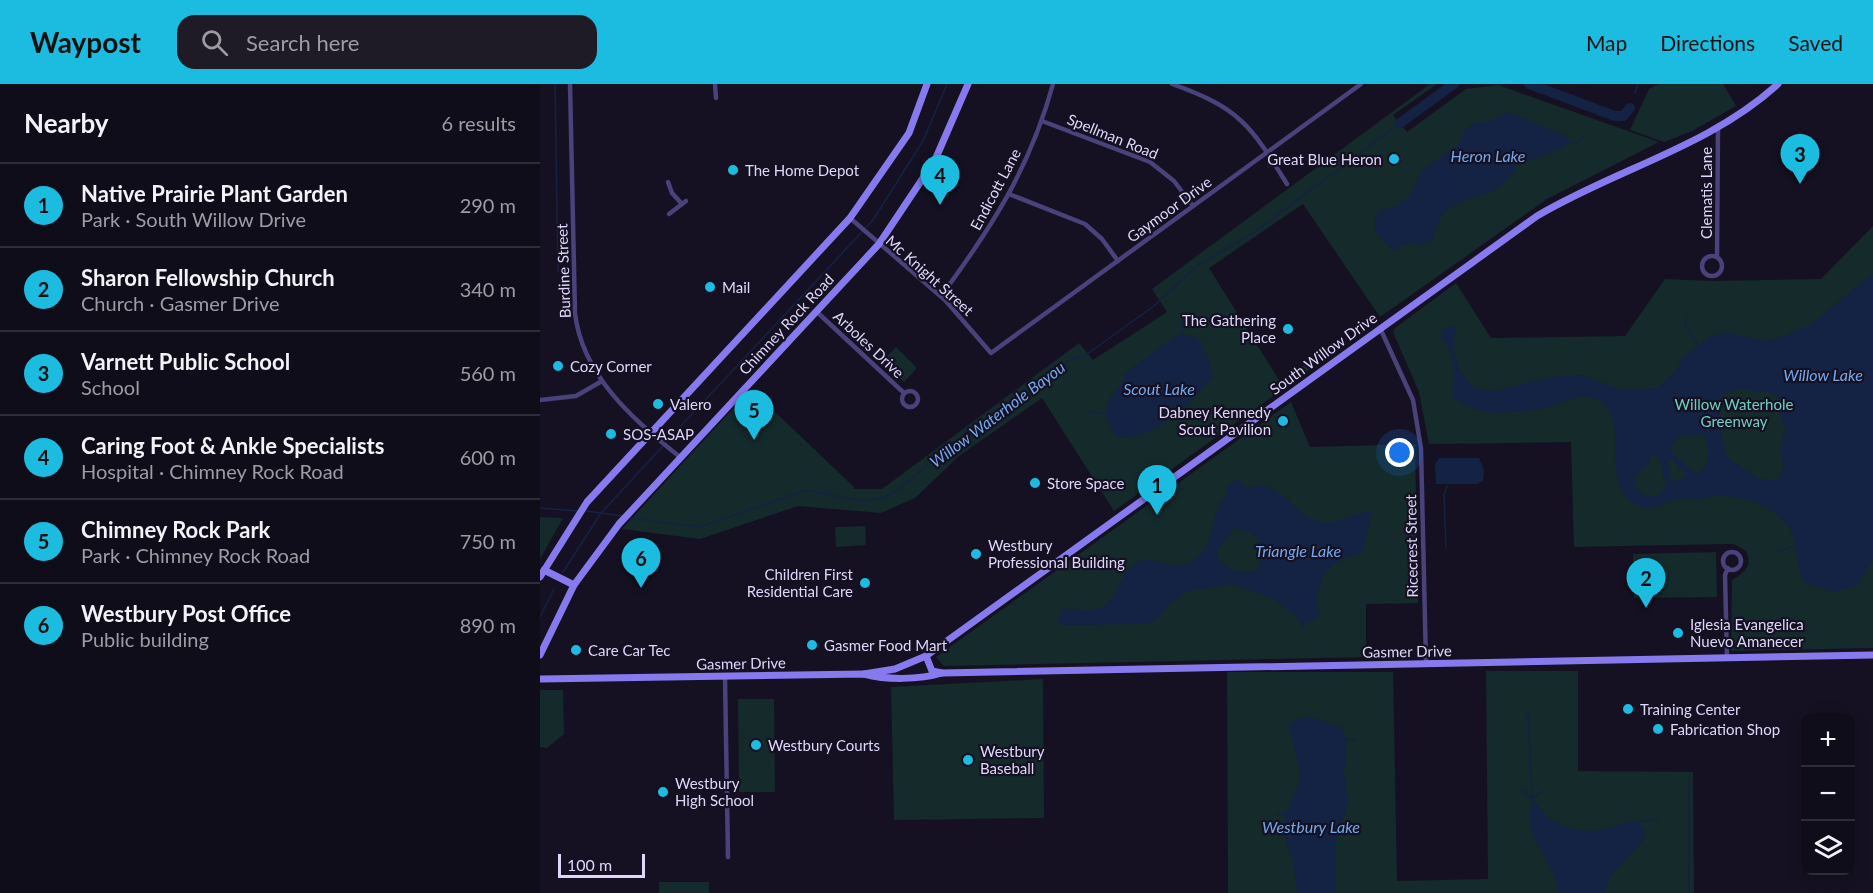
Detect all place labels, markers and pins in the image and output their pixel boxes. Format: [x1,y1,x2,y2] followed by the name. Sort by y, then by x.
[1780,135,1820,184] pin: 3
[1267,150,1382,168] place label: Great Blue Heron
[1387,152,1401,166] marker: Great Blue Heron
[920,156,960,205] pin: 4
[745,161,860,179] place label: The Home Depot
[726,163,740,177] marker: The Home Depot
[722,278,750,296] place label: Mail
[703,280,717,294] marker: Mail
[1182,311,1276,346] place label: The Gathering Place
[1281,322,1295,336] marker: The Gathering Place
[570,357,652,375] place label: Cozy Corner
[551,359,565,373] marker: Cozy Corner
[734,390,774,440] pin: 5
[670,395,712,413] place label: Valero
[651,397,665,411] marker: Valero
[1159,403,1271,438] place label: Dabney Kennedy Scout Pavilion
[1276,414,1290,428] marker: Dabney Kennedy Scout Pavilion
[623,425,694,443] place label: SOS-ASAP
[604,427,618,441] marker: SOS-ASAP
[1138,466,1176,515] pin: 1
[1047,474,1124,492] place label: Store Space
[1028,476,1042,490] marker: Store Space
[988,536,1125,571] place label: Westbury Professional Building
[622,538,660,588] pin: 6
[969,547,983,561] marker: Westbury Professional Building
[1626,558,1666,608] pin: 2
[747,565,854,600] place label: Children First Residential Care
[858,576,872,590] marker: Children First Residential Care
[1690,615,1804,650] place label: Iglesia Evangelica Nuevo Amanecer
[1671,626,1685,640] marker: Iglesia Evangelica Nuevo Amanecer
[824,636,948,654] place label: Gasmer Food Mart
[805,638,819,652] marker: Gasmer Food Mart
[588,641,671,659] place label: Care Car Tec
[569,643,583,657] marker: Care Car Tec
[1640,700,1741,718] place label: Training Center
[1621,702,1635,716] marker: Training Center
[1670,720,1780,738] place label: Fabrication Shop
[1651,722,1665,736] marker: Fabrication Shop
[768,736,880,754] place label: Westbury Courts
[749,738,763,752] marker: Westbury Courts
[980,742,1045,777] place label: Westbury Baseball
[961,753,975,767] marker: Westbury Baseball
[675,774,754,809] place label: Westbury High School
[656,785,670,799] marker: Westbury High School

